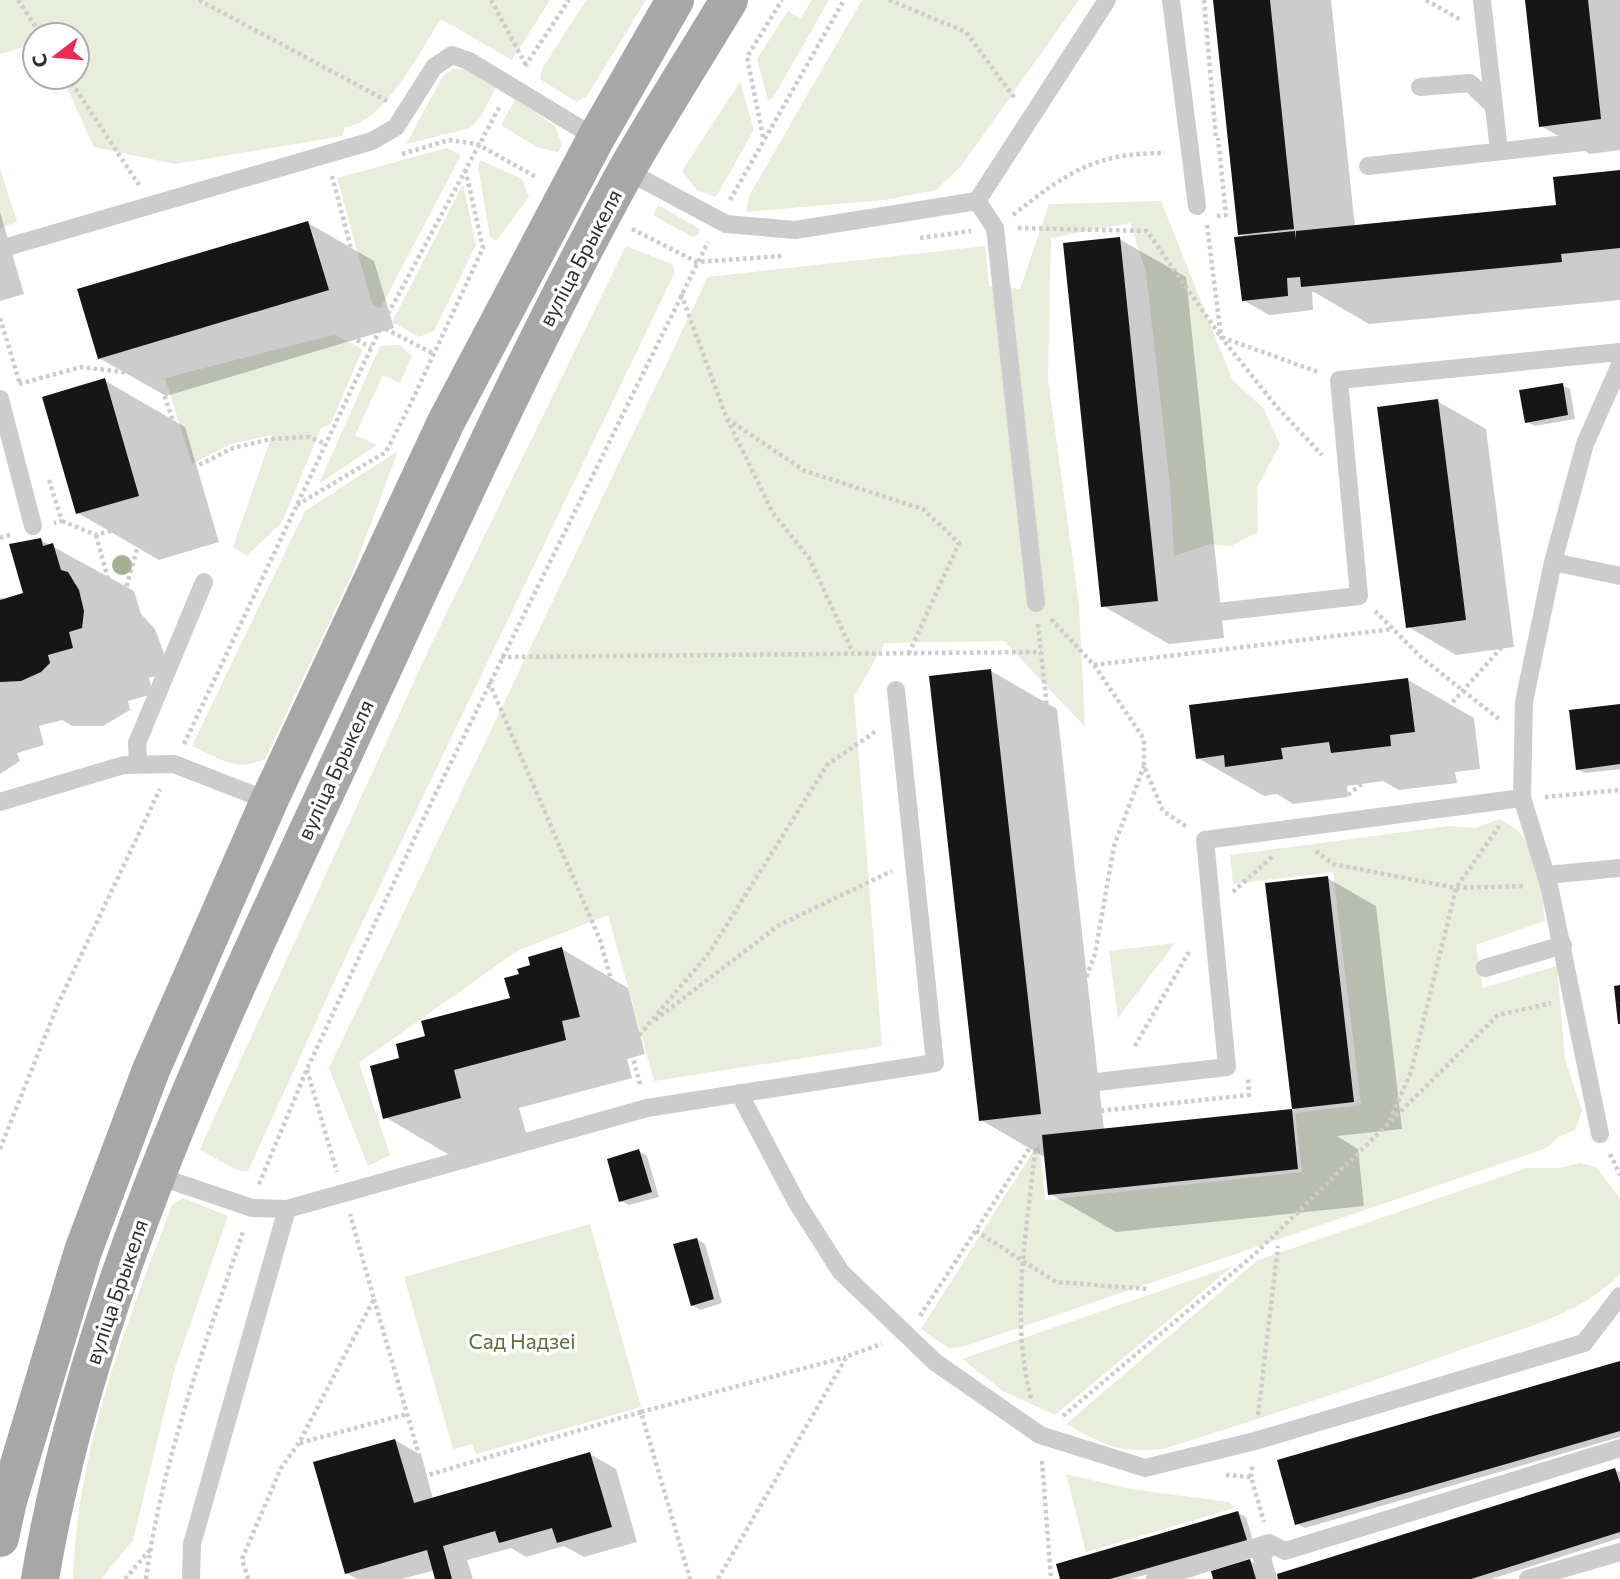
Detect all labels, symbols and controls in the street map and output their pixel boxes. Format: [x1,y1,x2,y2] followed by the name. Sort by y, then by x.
[21,21,91,91] north arrow
[26,51,52,70] text: С
[533,185,626,330] street label: вуліца Брыкеля
[291,695,378,843] street label: вуліца Брыкеля
[79,1216,152,1367] street label: вуліца Брыкеля
[468,1328,576,1353] park label: Сад Надзеі

